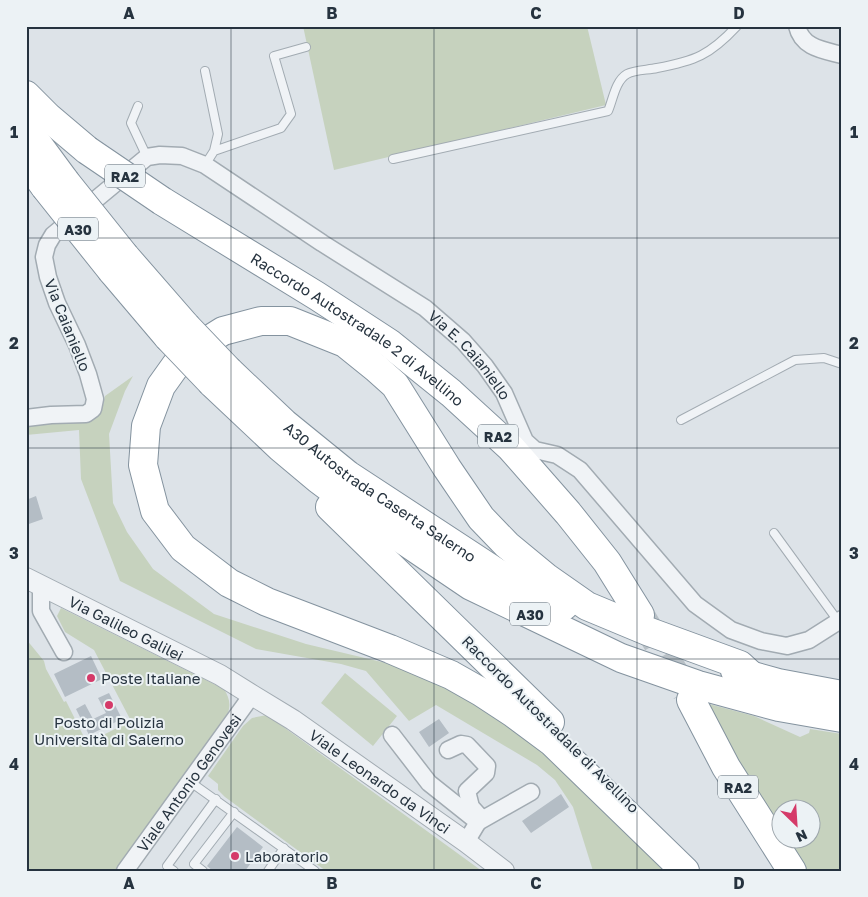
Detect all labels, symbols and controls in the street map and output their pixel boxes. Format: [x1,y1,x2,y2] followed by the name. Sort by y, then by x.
[123,3,135,23] text: A
[326,3,338,23] text: B
[530,3,542,23] text: C
[733,3,745,23] text: D
[10,122,18,142] text: 1
[850,122,858,142] text: 1
[105,165,145,188] road number: RA2
[58,218,98,240] road number: A30
[248,249,468,409] street label: Raccordo Autostradale 2 di Avellino
[41,276,95,374] street label: Via Caianiello
[425,306,515,402] street label: Via E. Caianiello
[9,333,19,353] text: 2
[849,333,859,353] text: 2
[281,418,479,565] street label: A30 Autostrada Caserta Salerno
[478,424,518,448] road number: RA2
[9,543,19,563] text: 3
[849,543,859,563] text: 3
[66,592,186,664] street label: Via Galileo Galilei
[510,602,550,626] road number: A30
[459,632,643,816] street label: Raccordo Autostradale di Avellino
[101,669,201,687] place label: Poste Italiane
[85,672,97,684] marker: Poste Italiane
[103,699,115,711] marker: Posto di Polizia Università di Salerno
[133,710,245,855] street label: Viale Antonio Genovesi
[34,713,184,748] place label: Posto di Polizia Università di Salerno
[306,725,454,837] street label: Viale Leonardo da Vinci
[9,754,19,774] text: 4
[849,754,859,774] text: 4
[718,776,758,799] road number: RA2
[770,800,820,850] north arrow
[793,826,810,846] text: N
[245,847,328,865] place label: Laboratorio
[229,850,241,862] marker: Laboratorio
[123,873,135,893] text: A
[326,873,338,893] text: B
[530,873,542,893] text: C
[733,873,745,893] text: D

